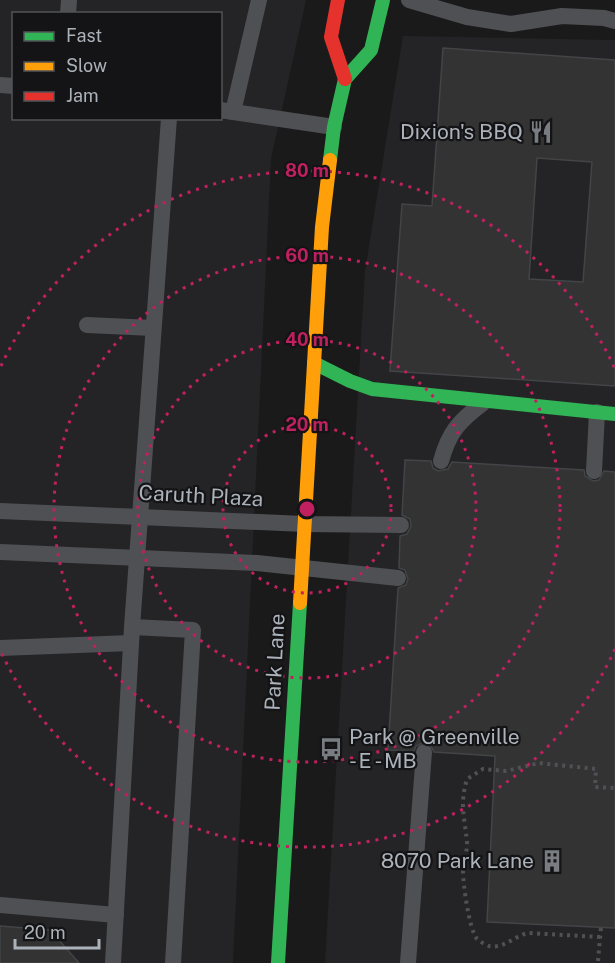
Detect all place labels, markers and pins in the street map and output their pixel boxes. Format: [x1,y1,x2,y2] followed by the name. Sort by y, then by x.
[400,119,523,144] place label: Dixion's BBQ
[528,119,554,145] restaurant icon: Dixion's BBQ
[297,499,317,519] centre of rings
[349,724,520,773] place label: Park @ Greenville - E - MB
[318,736,344,762] bus stop icon: Park @ Greenville - E - MB
[381,848,534,873] place label: 8070 Park Lane
[539,848,565,874] building icon: 8070 Park Lane

